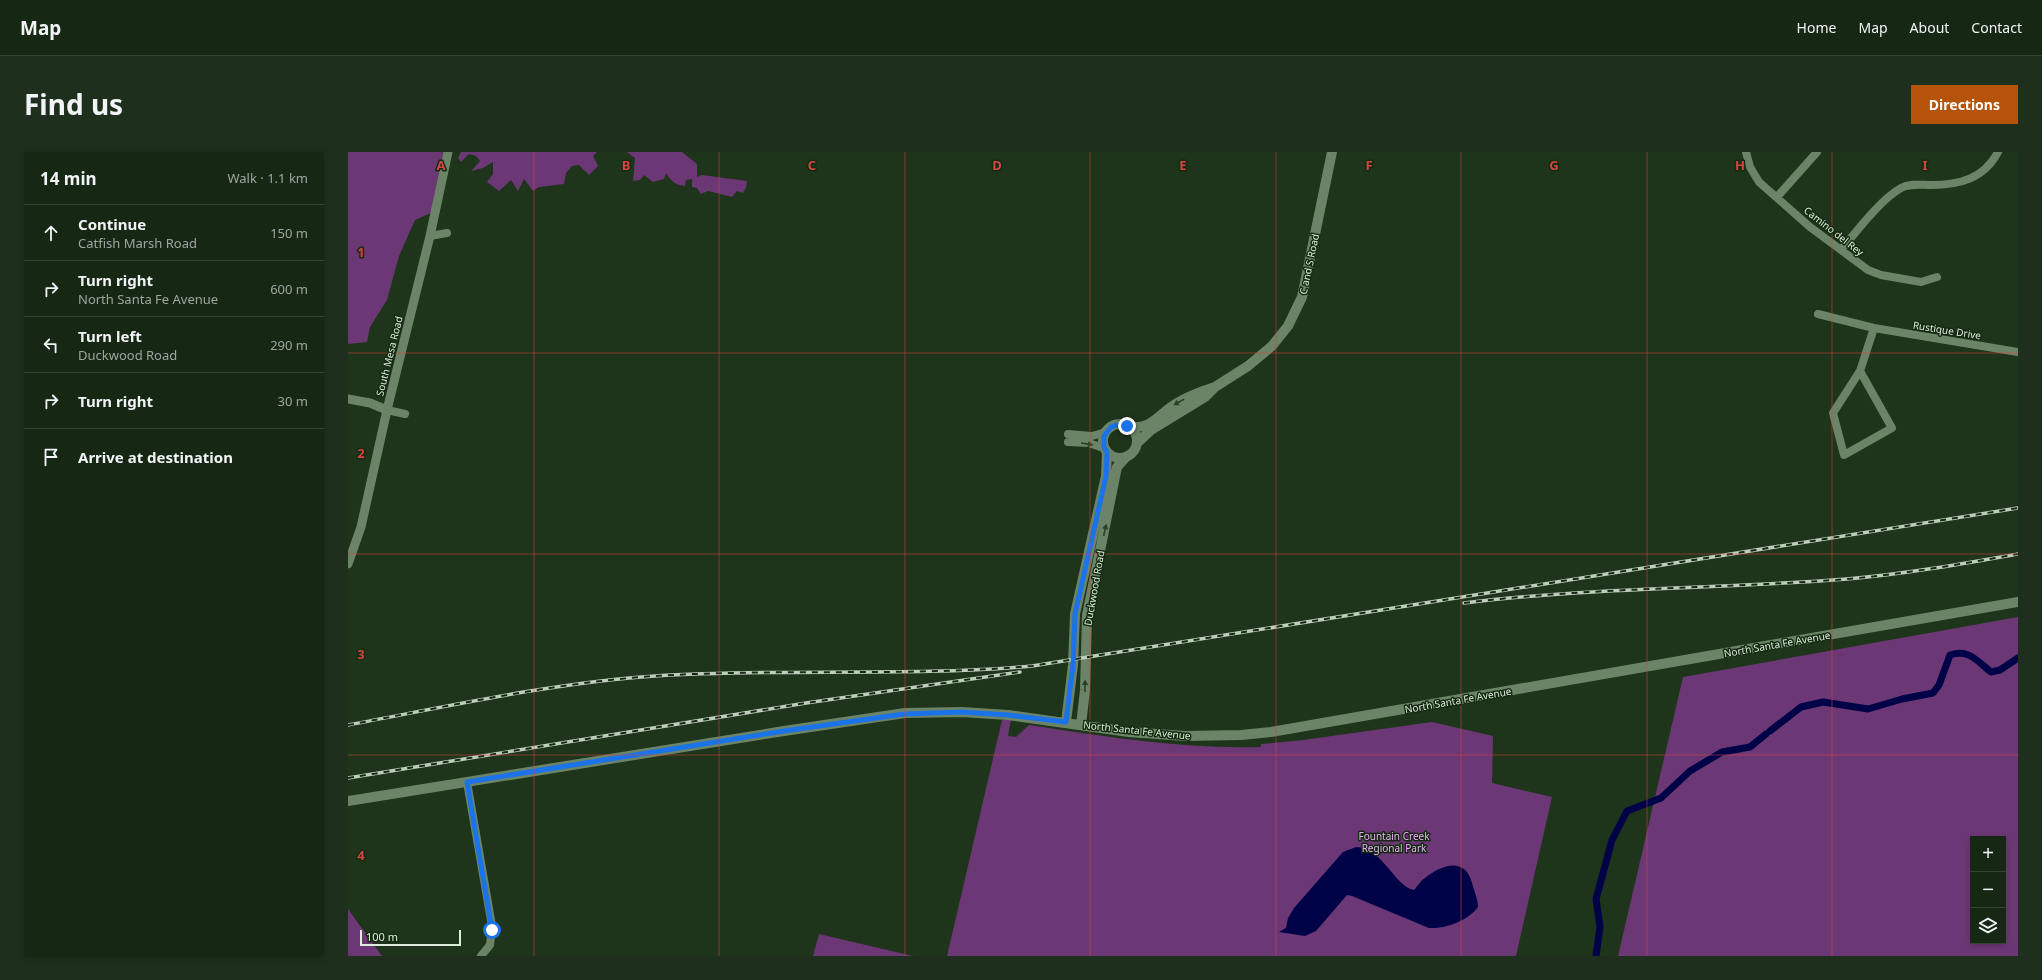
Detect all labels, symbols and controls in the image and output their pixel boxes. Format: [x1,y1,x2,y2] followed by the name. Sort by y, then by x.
[20,15,61,41] text: Map
[1797,18,1836,37] text: Home
[1858,18,1888,37] text: Map
[1910,18,1949,37] text: About
[1971,18,2022,37] text: Contact
[24,85,123,123] text: Find us
[1911,85,2018,124] button: Directions
[437,156,446,174] text: A
[622,156,630,174] text: B
[808,156,816,174] text: C
[992,156,1002,174] text: D
[1179,156,1187,174] text: E
[1365,156,1373,174] text: F
[1549,156,1559,174] text: G
[1735,156,1745,174] text: H
[1922,156,1928,174] text: I
[40,167,97,190] text: 14 min
[228,169,308,187] text: Walk · 1.1 km
[1801,203,1868,259] street label: Camino del Rey
[78,214,146,234] text: Continue
[40,222,62,244] icon: ahead
[270,224,308,242] text: 150 m
[1296,232,1322,296] street label: C and S Road
[78,234,197,252] text: Catfish Marsh Road
[357,243,365,261] text: 1
[78,270,153,290] text: Turn right
[40,278,62,300] icon: right
[270,280,308,298] text: 600 m
[78,290,218,308] text: North Santa Fe Avenue
[372,315,406,397] street label: South Mesa Road
[1912,318,1982,342] street label: Rustique Drive
[78,326,142,346] text: Turn left
[40,334,62,356] icon: left
[270,336,308,354] text: 290 m
[78,346,177,364] text: Duckwood Road
[40,390,62,412] icon: right
[78,391,153,411] text: Turn right
[278,392,308,410] text: 30 m
[1173,399,1185,406] one-way arrow
[1118,417,1136,435] route end
[1081,441,1093,447] one-way arrow
[357,444,365,462] text: 2
[40,446,62,468] icon: arrive
[78,447,233,467] text: Arrive at destination
[1102,524,1108,536] one-way arrow
[1080,549,1108,627] street label: Duckwood Road
[1723,628,1832,660] street label: North Santa Fe Avenue
[357,645,365,663] text: 3
[1082,679,1088,692] one-way arrow
[1404,684,1513,716] street label: North Santa Fe Avenue
[1083,717,1192,743] street label: North Santa Fe Avenue
[1358,829,1430,855] park label: Fountain Creek Regional Park
[1970,836,2006,944] map controls
[1970,836,2006,872] button: +
[357,846,365,864] text: 4
[1970,872,2006,908] button: −
[1970,908,2006,944] button: layers
[483,921,501,939] route start
[360,928,461,947] scale bar
[366,929,398,944] text: 100 m

